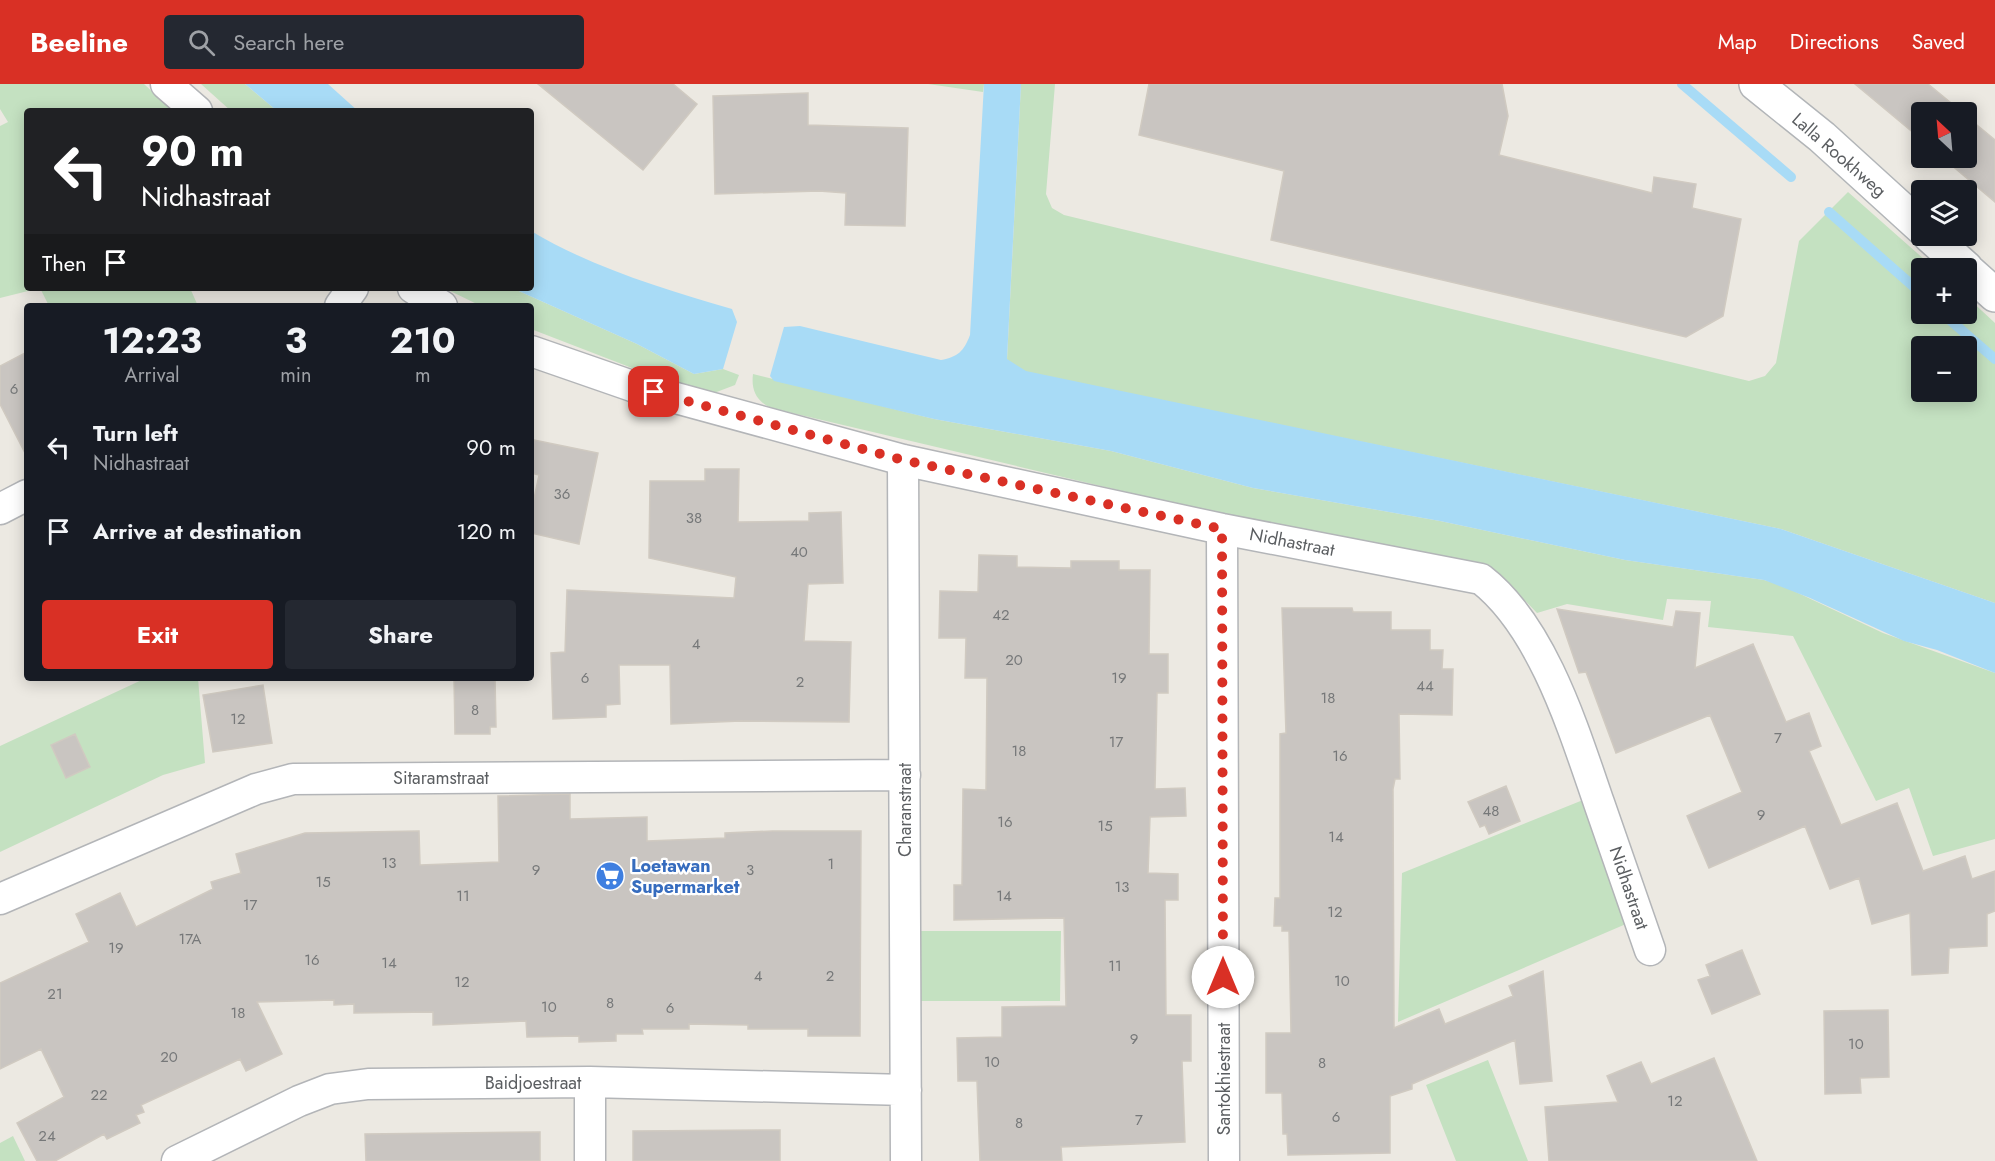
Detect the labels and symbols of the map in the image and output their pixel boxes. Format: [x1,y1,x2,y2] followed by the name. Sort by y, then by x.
[1911,102,1977,168] north arrow
[1786,107,1892,203] street label: Lalla Rookhweg
[628,366,679,417] pin
[10,378,18,400] house number: 6
[554,483,570,505] house number: 36
[686,507,702,529] house number: 38
[1247,521,1338,563] street label: Nidhastraat
[790,541,808,563] house number: 40
[992,604,1010,626] house number: 42
[692,633,701,655] house number: 4
[1005,649,1023,671] house number: 20
[581,667,589,689] house number: 6
[1111,667,1127,689] house number: 19
[796,671,804,693] house number: 2
[1416,675,1434,697] house number: 44
[1321,687,1335,709] house number: 18
[471,699,479,721] house number: 8
[230,708,246,730] house number: 12
[1774,727,1782,749] house number: 7
[1109,731,1123,753] house number: 17
[1012,740,1026,762] house number: 18
[1332,745,1348,767] house number: 16
[892,762,918,857] street label: Charanstraat
[393,765,490,791] street label: Sitaramstraat
[1483,800,1499,822] house number: 48
[1757,804,1765,826] house number: 9
[997,811,1013,833] house number: 16
[1097,815,1113,837] house number: 15
[1328,826,1344,848] house number: 14
[1603,843,1656,934] street label: Nidhastraat
[382,852,396,874] house number: 13
[631,853,740,900] place label: Loetawan Supermarket
[828,853,834,875] house number: 1
[532,859,540,881] house number: 9
[746,859,754,881] house number: 3
[594,860,626,892] supermarket icon: Loetawan Supermarket
[315,871,331,893] house number: 15
[1115,876,1129,898] house number: 13
[456,885,470,907] house number: 11
[996,885,1012,907] house number: 14
[243,894,257,916] house number: 17
[1327,901,1343,923] house number: 12
[178,928,202,950] house number: 17A
[108,937,124,959] house number: 19
[1191,945,1255,1009] position arrow
[304,949,320,971] house number: 16
[381,952,397,974] house number: 14
[1108,955,1122,977] house number: 11
[754,965,763,987] house number: 4
[826,965,834,987] house number: 2
[1334,970,1350,992] house number: 10
[454,971,470,993] house number: 12
[47,983,63,1005] house number: 21
[606,992,614,1014] house number: 8
[541,996,557,1018] house number: 10
[666,997,674,1019] house number: 6
[231,1002,245,1024] house number: 18
[1211,1022,1237,1135] street label: Santokhiestraat
[1130,1028,1138,1050] house number: 9
[1848,1033,1864,1055] house number: 10
[160,1046,178,1068] house number: 20
[984,1051,1000,1073] house number: 10
[1318,1052,1326,1074] house number: 8
[485,1070,582,1096] street label: Baidjoestraat
[90,1084,108,1106] house number: 22
[1667,1090,1683,1112] house number: 12
[1332,1106,1340,1128] house number: 6
[1135,1109,1143,1131] house number: 7
[1015,1112,1023,1134] house number: 8
[38,1125,56,1147] house number: 24

